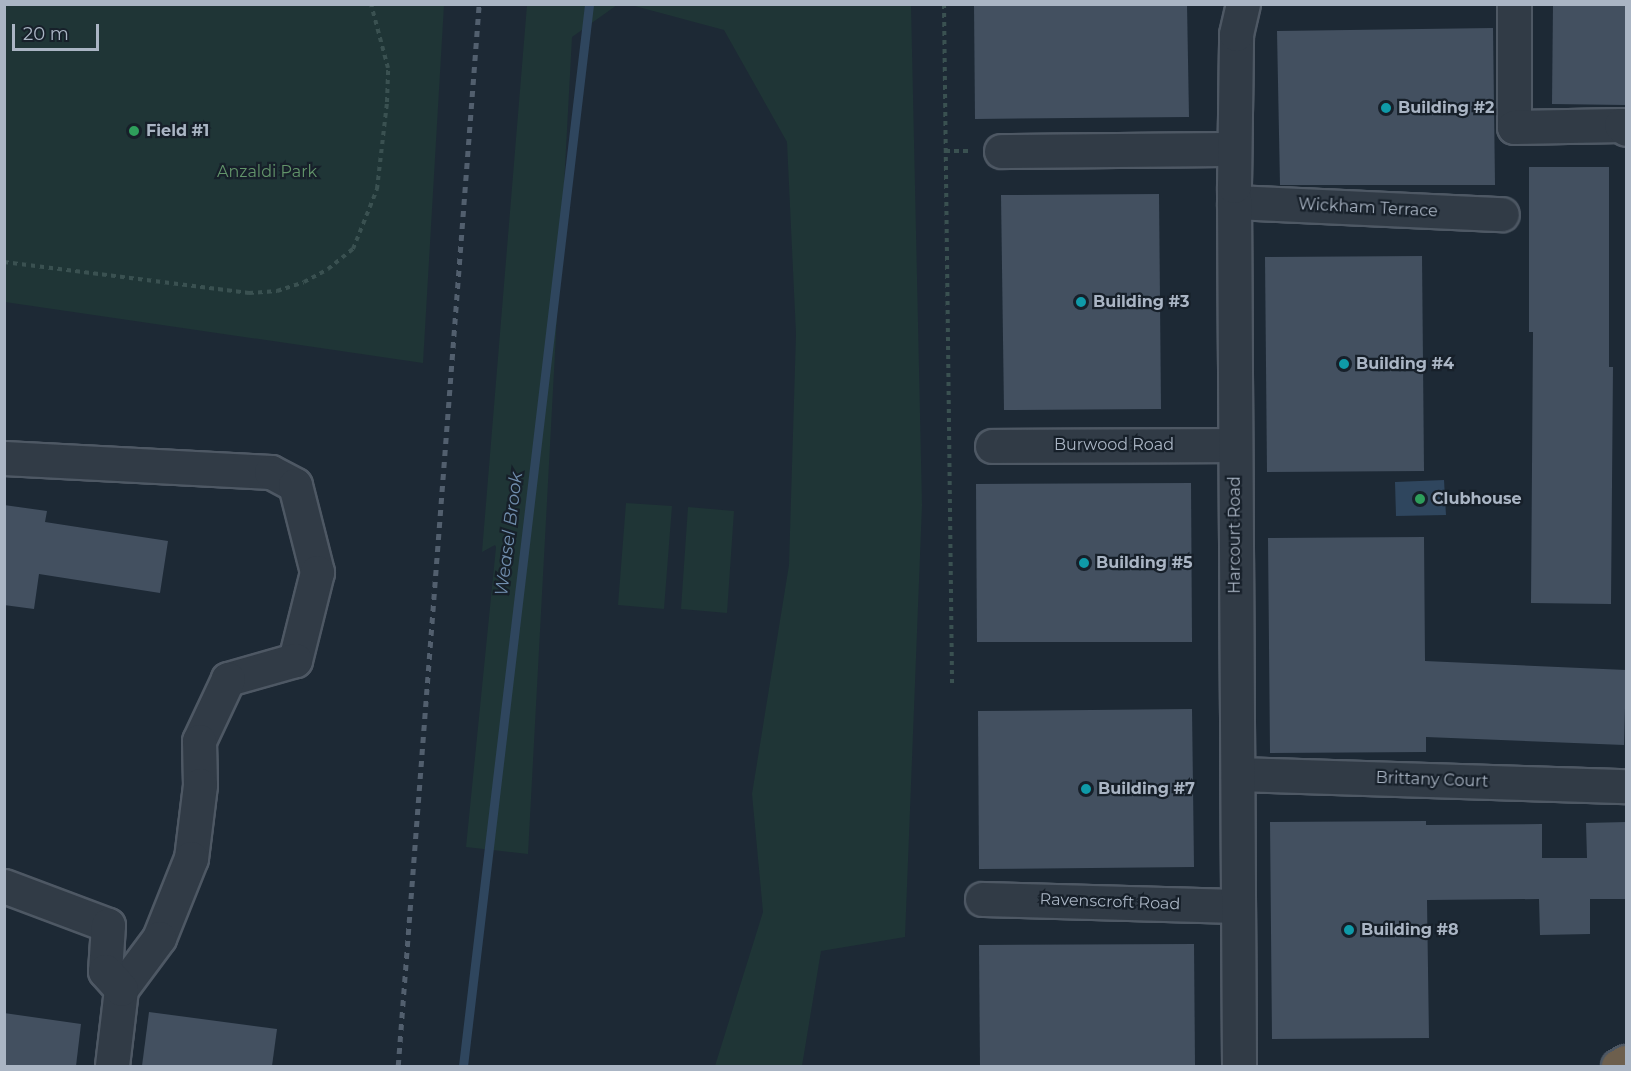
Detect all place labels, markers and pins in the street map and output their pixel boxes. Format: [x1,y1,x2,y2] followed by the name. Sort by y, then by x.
[1398,98,1495,118] place label: Building #2
[1379,101,1393,115] marker: Building #2
[146,121,209,141] place label: Field #1
[127,124,141,138] marker: Field #1
[1093,292,1190,312] place label: Building #3
[1074,295,1088,309] marker: Building #3
[1356,354,1454,374] place label: Building #4
[1337,357,1351,371] marker: Building #4
[1432,489,1522,509] place label: Clubhouse
[1413,492,1427,506] marker: Clubhouse
[1096,553,1193,573] place label: Building #5
[1077,556,1091,570] marker: Building #5
[1098,779,1195,799] place label: Building #7
[1079,782,1093,796] marker: Building #7
[1361,920,1459,940] place label: Building #8
[1342,923,1356,937] marker: Building #8

